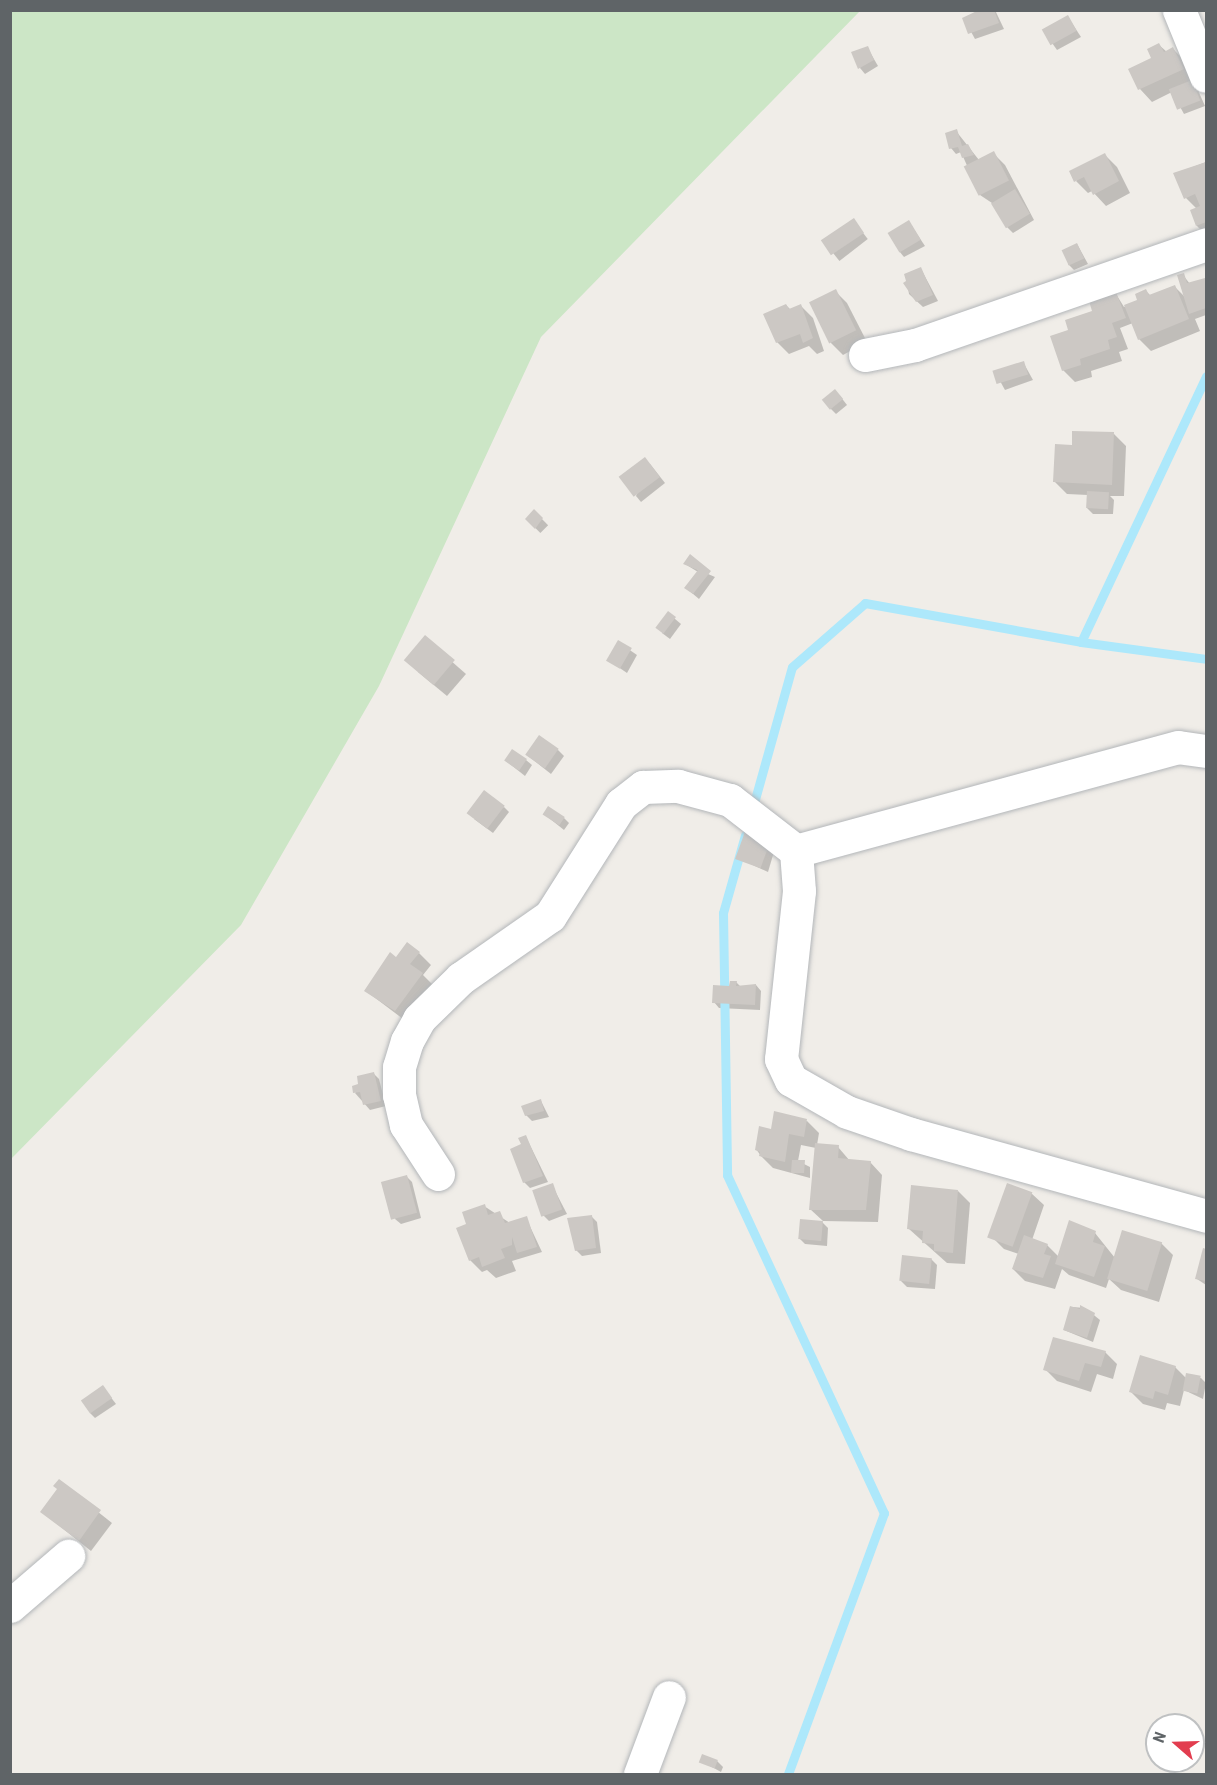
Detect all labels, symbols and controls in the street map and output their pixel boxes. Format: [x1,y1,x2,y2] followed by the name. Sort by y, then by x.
[1145,1713,1205,1773] north arrow
[1149,1730,1170,1745] text: N

